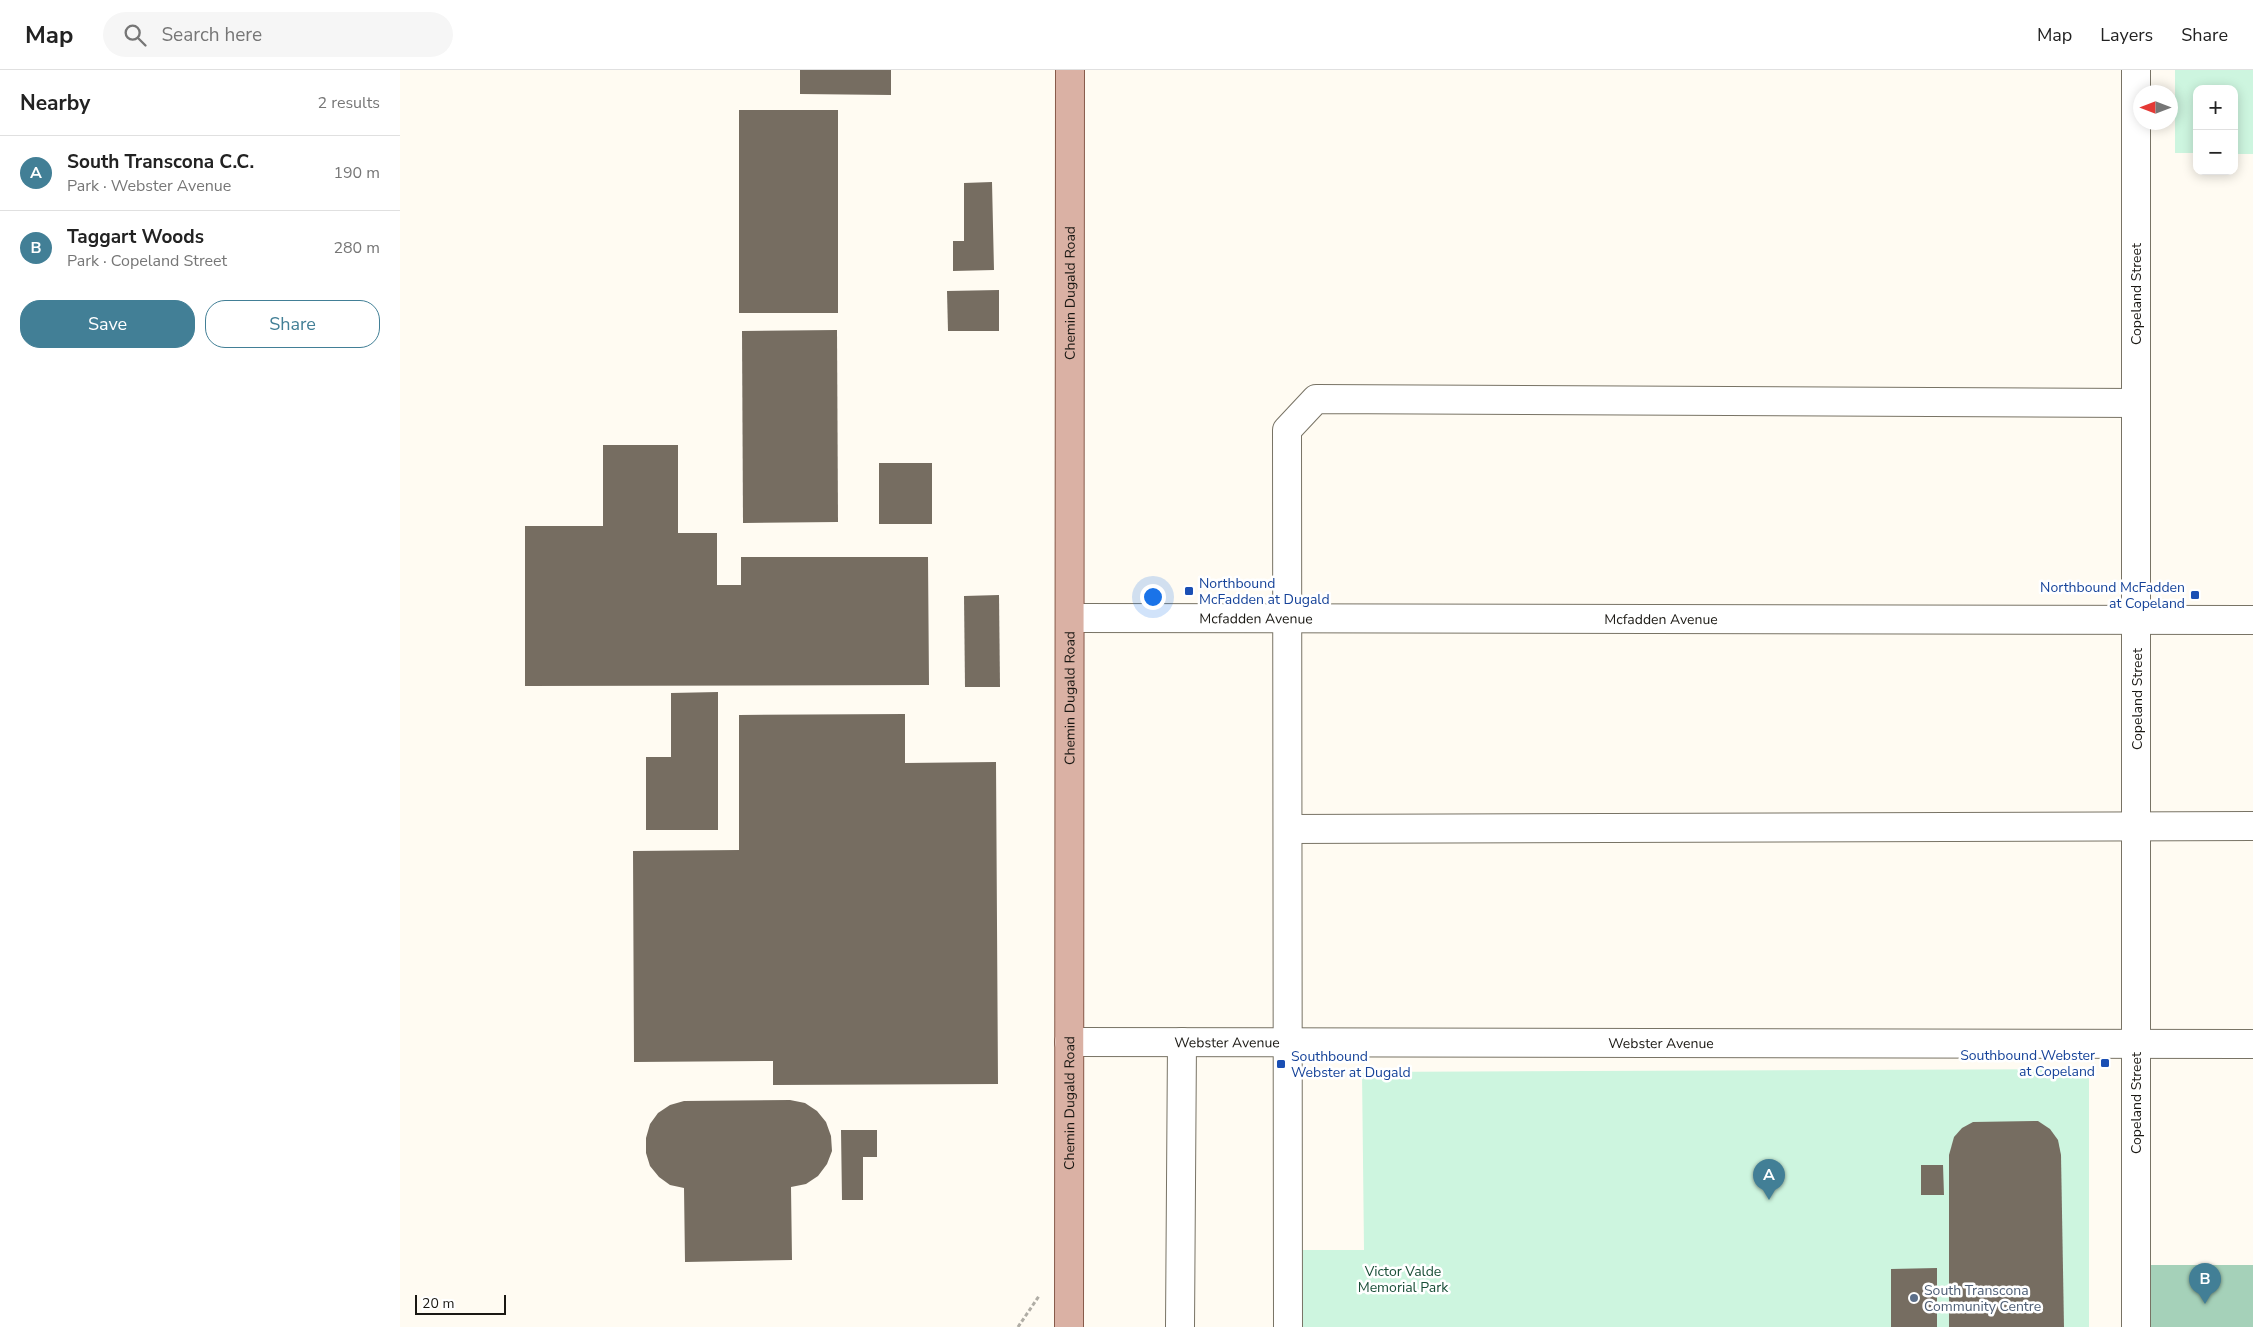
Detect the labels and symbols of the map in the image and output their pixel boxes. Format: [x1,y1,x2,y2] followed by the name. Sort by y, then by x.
[2133,85,2178,130] north arrow
[1061,226,1080,360] street label: Chemin Dugald Road
[2127,243,2146,345] street label: Copeland Street
[1199,574,1330,609] place label: Northbound McFadden at Dugald
[2040,578,2185,613] place label: Northbound McFadden at Copeland
[1140,584,1166,610] your location
[1183,585,1195,597] marker: Northbound McFadden at Dugald
[2189,589,2201,601] marker: Northbound McFadden at Copeland
[1199,609,1313,628] street label: Mcfadden Avenue
[1604,610,1718,629] street label: Mcfadden Avenue
[1060,631,1080,765] street label: Chemin Dugald Road
[2128,648,2147,750] street label: Copeland Street
[1174,1033,1280,1052] street label: Webster Avenue
[1608,1034,1714,1053] street label: Webster Avenue
[1060,1036,1079,1170] street label: Chemin Dugald Road
[1960,1046,2095,1081] place label: Southbound Webster at Copeland
[1291,1047,1411,1082] place label: Southbound Webster at Dugald
[2127,1052,2146,1154] street label: Copeland Street
[2099,1057,2111,1069] marker: Southbound Webster at Copeland
[1275,1058,1287,1070] marker: Southbound Webster at Dugald
[1753,1159,1785,1200] pin: A
[1358,1262,1449,1297] park label: Victor Valde Memorial Park
[2189,1263,2221,1304] pin: B
[1924,1281,2041,1316] place label: South Transcona Community Centre
[415,1292,506,1315] scale bar
[1908,1292,1920,1304] marker: South Transcona Community Centre

